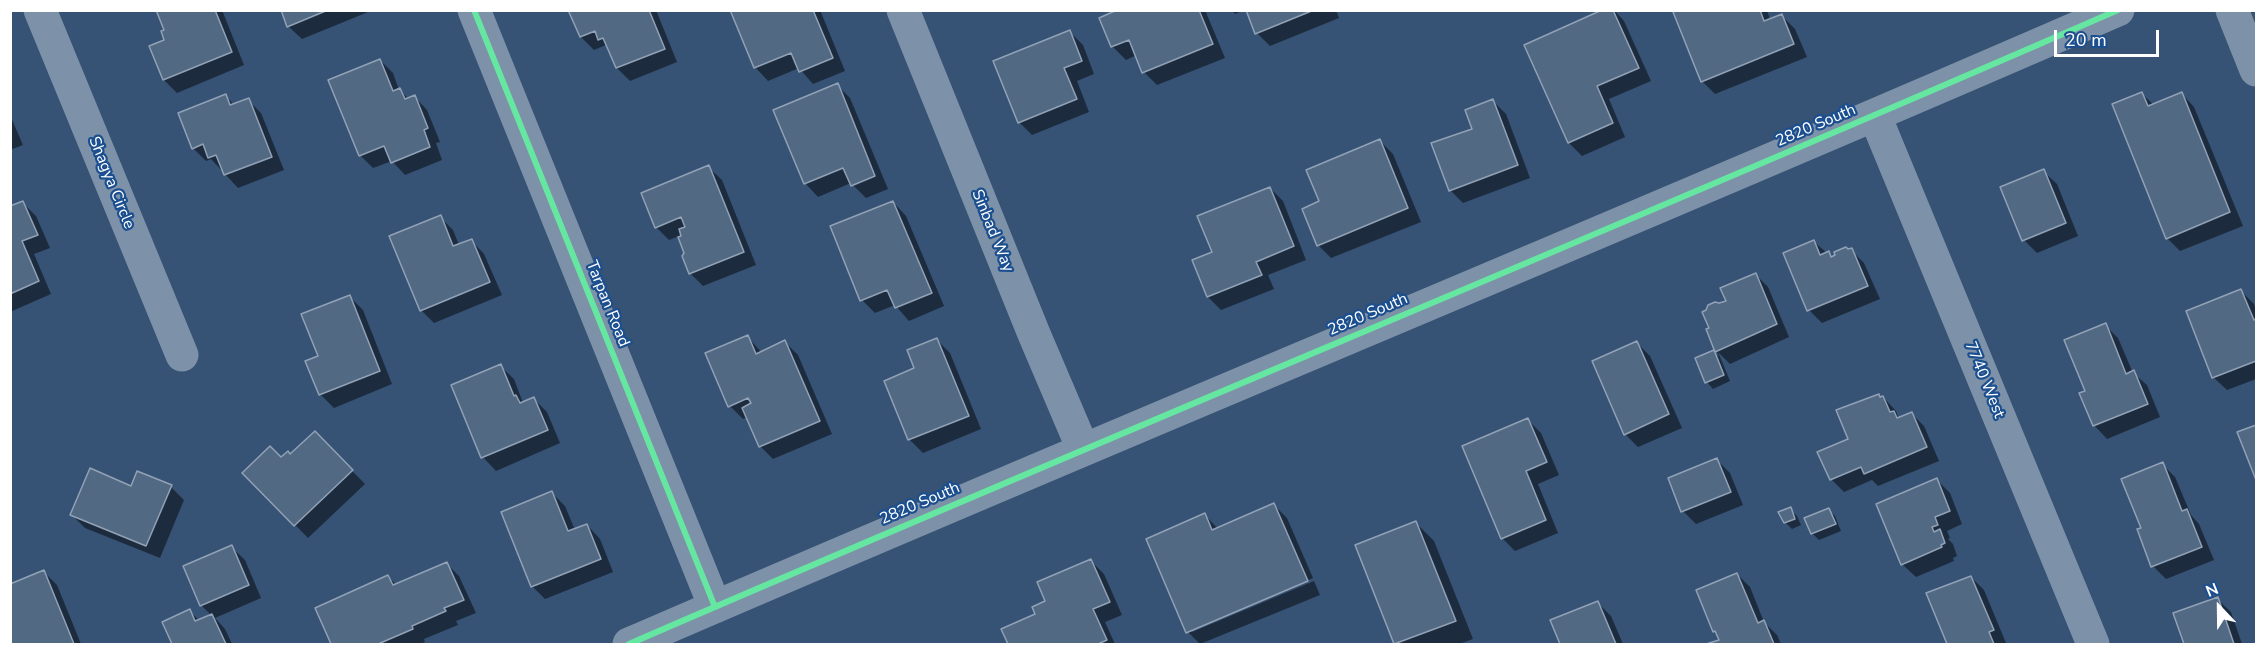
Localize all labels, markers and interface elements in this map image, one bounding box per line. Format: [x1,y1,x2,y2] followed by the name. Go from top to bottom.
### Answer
[2057,18,2162,56] scale bar
[2065,28,2107,52] text: 20 m
[1773,101,1859,151] street label: 2820 South
[84,134,138,232] street label: Shagya Circle
[967,187,1017,275] street label: Sinbad Way
[581,258,633,350] street label: Tarpan Road
[1325,290,1411,340] street label: 2820 South
[1960,339,2008,421] street label: 7740 West
[877,479,963,529] street label: 2820 South
[2189,577,2249,637] north arrow
[2203,578,2222,603] text: N

